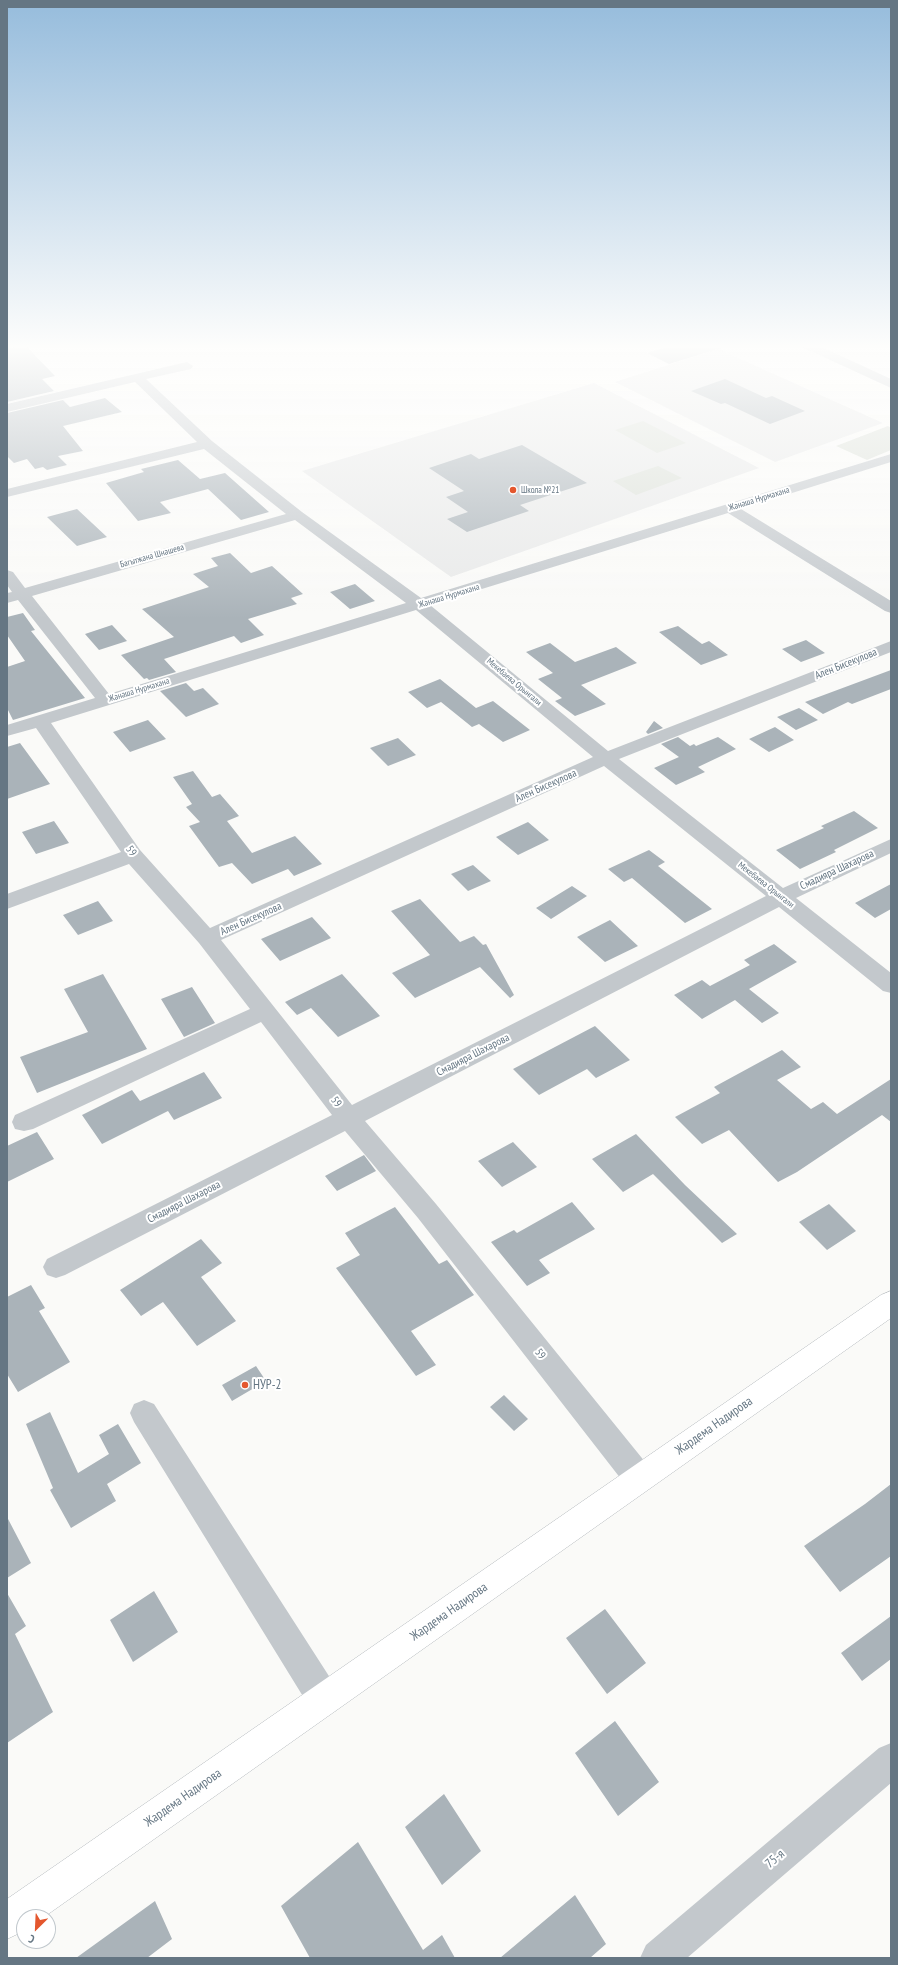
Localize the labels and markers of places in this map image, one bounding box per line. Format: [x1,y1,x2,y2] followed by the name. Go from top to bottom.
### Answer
[508,485,518,495] marker: Школа №21
[521,485,559,495] place label: Школа №21
[253,1377,281,1393] place label: НУР-2
[240,1380,250,1390] marker: НУР-2

